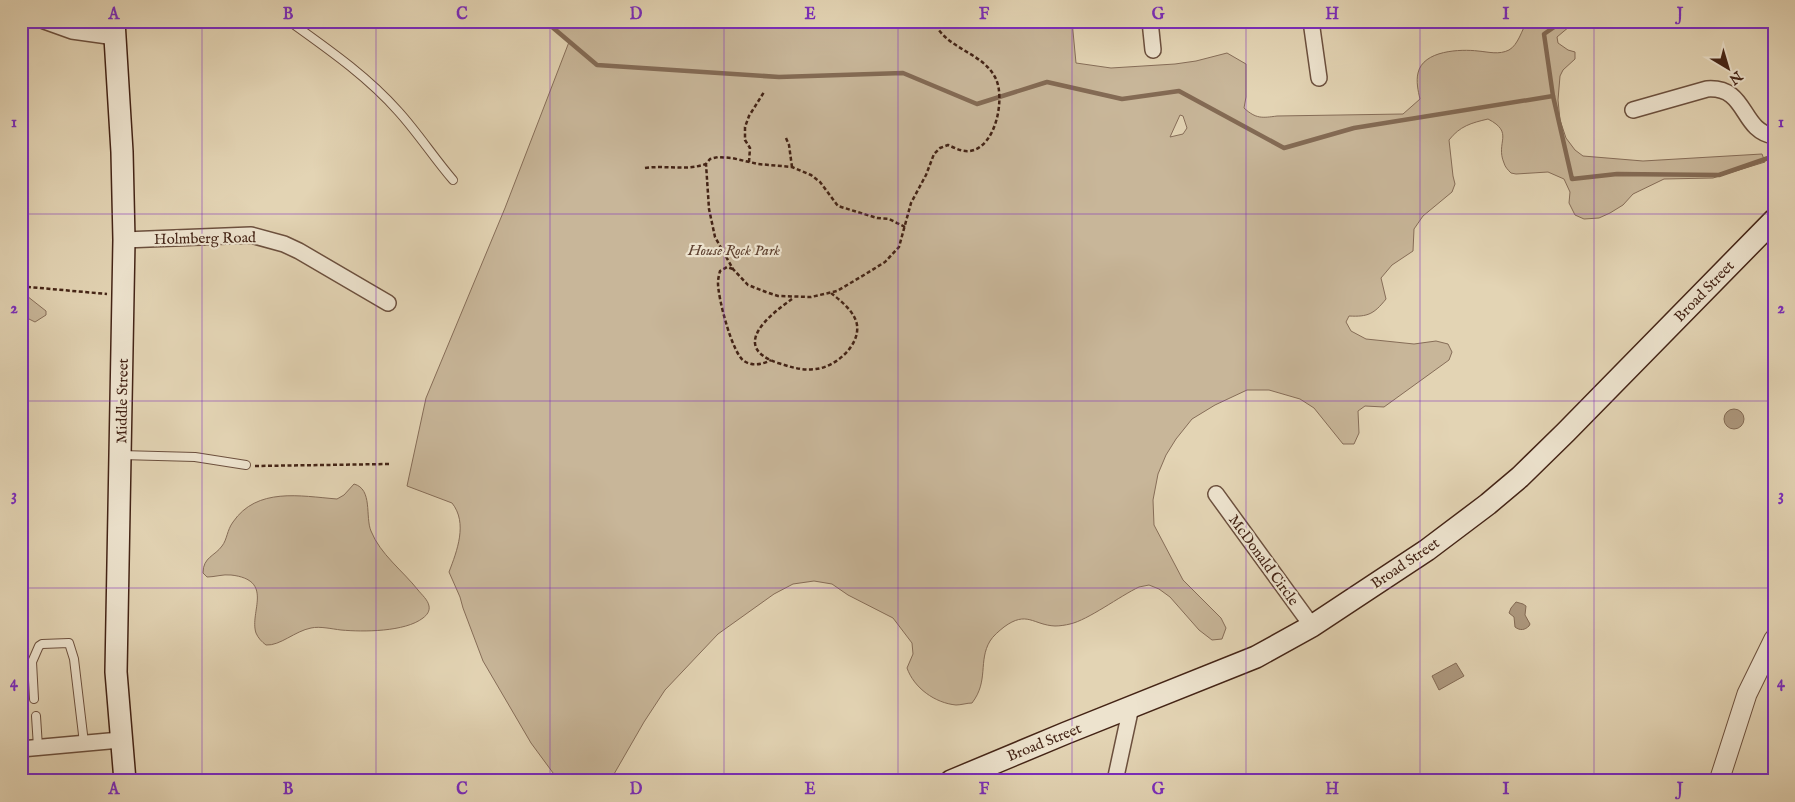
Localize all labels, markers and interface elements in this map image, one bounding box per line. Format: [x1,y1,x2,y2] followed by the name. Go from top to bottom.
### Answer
[108,5,121,25] text: A
[283,5,294,25] text: B
[456,5,468,25] text: C
[630,5,643,25] text: D
[804,5,816,25] text: E
[979,5,990,25] text: F
[1152,5,1165,25] text: G
[1325,5,1339,25] text: H
[1503,5,1510,25] text: I
[1675,5,1684,25] text: J
[1702,42,1752,92] north arrow
[1725,66,1746,88] text: N
[11,113,17,133] text: 1
[1778,113,1784,133] text: 1
[154,228,257,249] street label: Holmberg Road
[687,241,780,260] park label: House Rock Park
[1670,256,1738,326] street label: Broad Street
[10,299,18,319] text: 2
[1777,299,1785,319] text: 2
[112,358,133,444] street label: Middle Street
[11,486,17,506] text: 3
[1778,486,1784,506] text: 3
[1224,511,1303,610] street label: McDonald Circle
[1367,534,1443,593] street label: Broad Street
[10,673,19,693] text: 4
[1777,673,1786,693] text: 4
[1004,719,1084,766] street label: Broad Street
[108,780,121,800] text: A
[283,780,294,800] text: B
[456,780,468,800] text: C
[630,780,643,800] text: D
[804,780,816,800] text: E
[979,780,990,800] text: F
[1152,780,1165,800] text: G
[1325,780,1339,800] text: H
[1503,780,1510,800] text: I
[1675,780,1684,800] text: J

